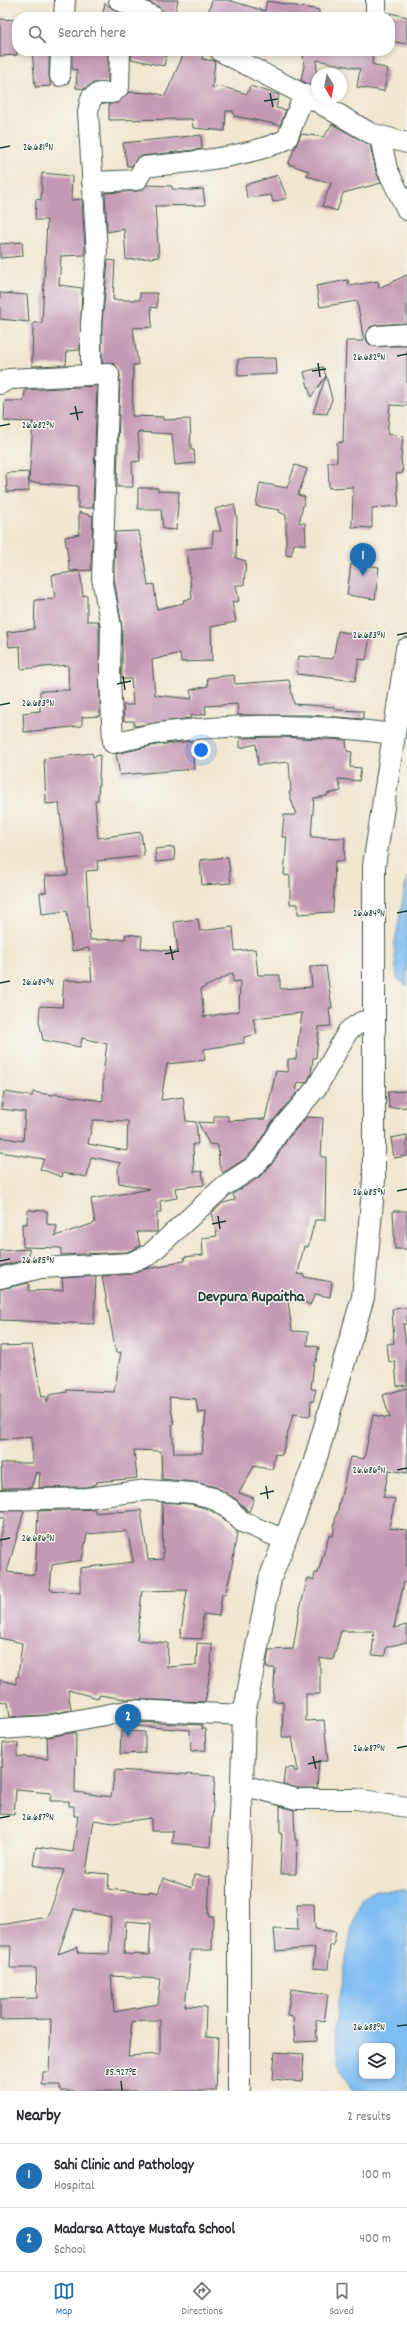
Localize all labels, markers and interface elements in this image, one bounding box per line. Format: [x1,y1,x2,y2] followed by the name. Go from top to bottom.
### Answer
[12,12,395,56] search box
[26,23,48,45] icon: search
[58,23,126,45] text: Search here
[311,68,347,104] north arrow
[23,141,53,155] text: 26.681°N
[353,351,385,365] text: 26.682°N
[22,419,54,433] text: 26.682°N
[350,543,376,576] pin: 1
[353,629,385,643] text: 26.683°N
[22,697,54,711] text: 26.683°N
[191,740,211,760] your location
[353,907,385,921] text: 26.684°N
[22,976,54,990] text: 26.684°N
[353,1186,385,1200] text: 26.685°N
[22,1254,54,1268] text: 26.685°N
[198,1286,306,1309] district label: Devpura Rupaitha
[353,1464,386,1478] text: 26.686°N
[22,1532,55,1546] text: 26.686°N
[115,1704,141,1737] pin: 2
[353,1742,385,1756] text: 26.687°N
[22,1811,54,1825] text: 26.687°N
[353,2021,385,2035] text: 26.688°N
[359,2043,395,2079] map controls
[359,2043,395,2079] button: layers
[106,2066,137,2080] text: 85.927°E
[16,2105,60,2129] text: Nearby
[347,2108,391,2127] text: 2 results
[54,2155,194,2177] text: Sahi Clinic and Pathology
[28,2166,30,2185] text: 1
[362,2166,391,2185] text: 100 m
[54,2177,94,2196] text: Hospital
[54,2219,235,2241] text: Madarsa Attaye Mustafa School
[26,2230,32,2249] text: 2
[360,2230,391,2249] text: 400 m
[54,2241,86,2260] text: School
[53,2280,75,2320] tab: Map
[181,2280,223,2320] tab: Directions
[329,2280,354,2320] tab: Saved

